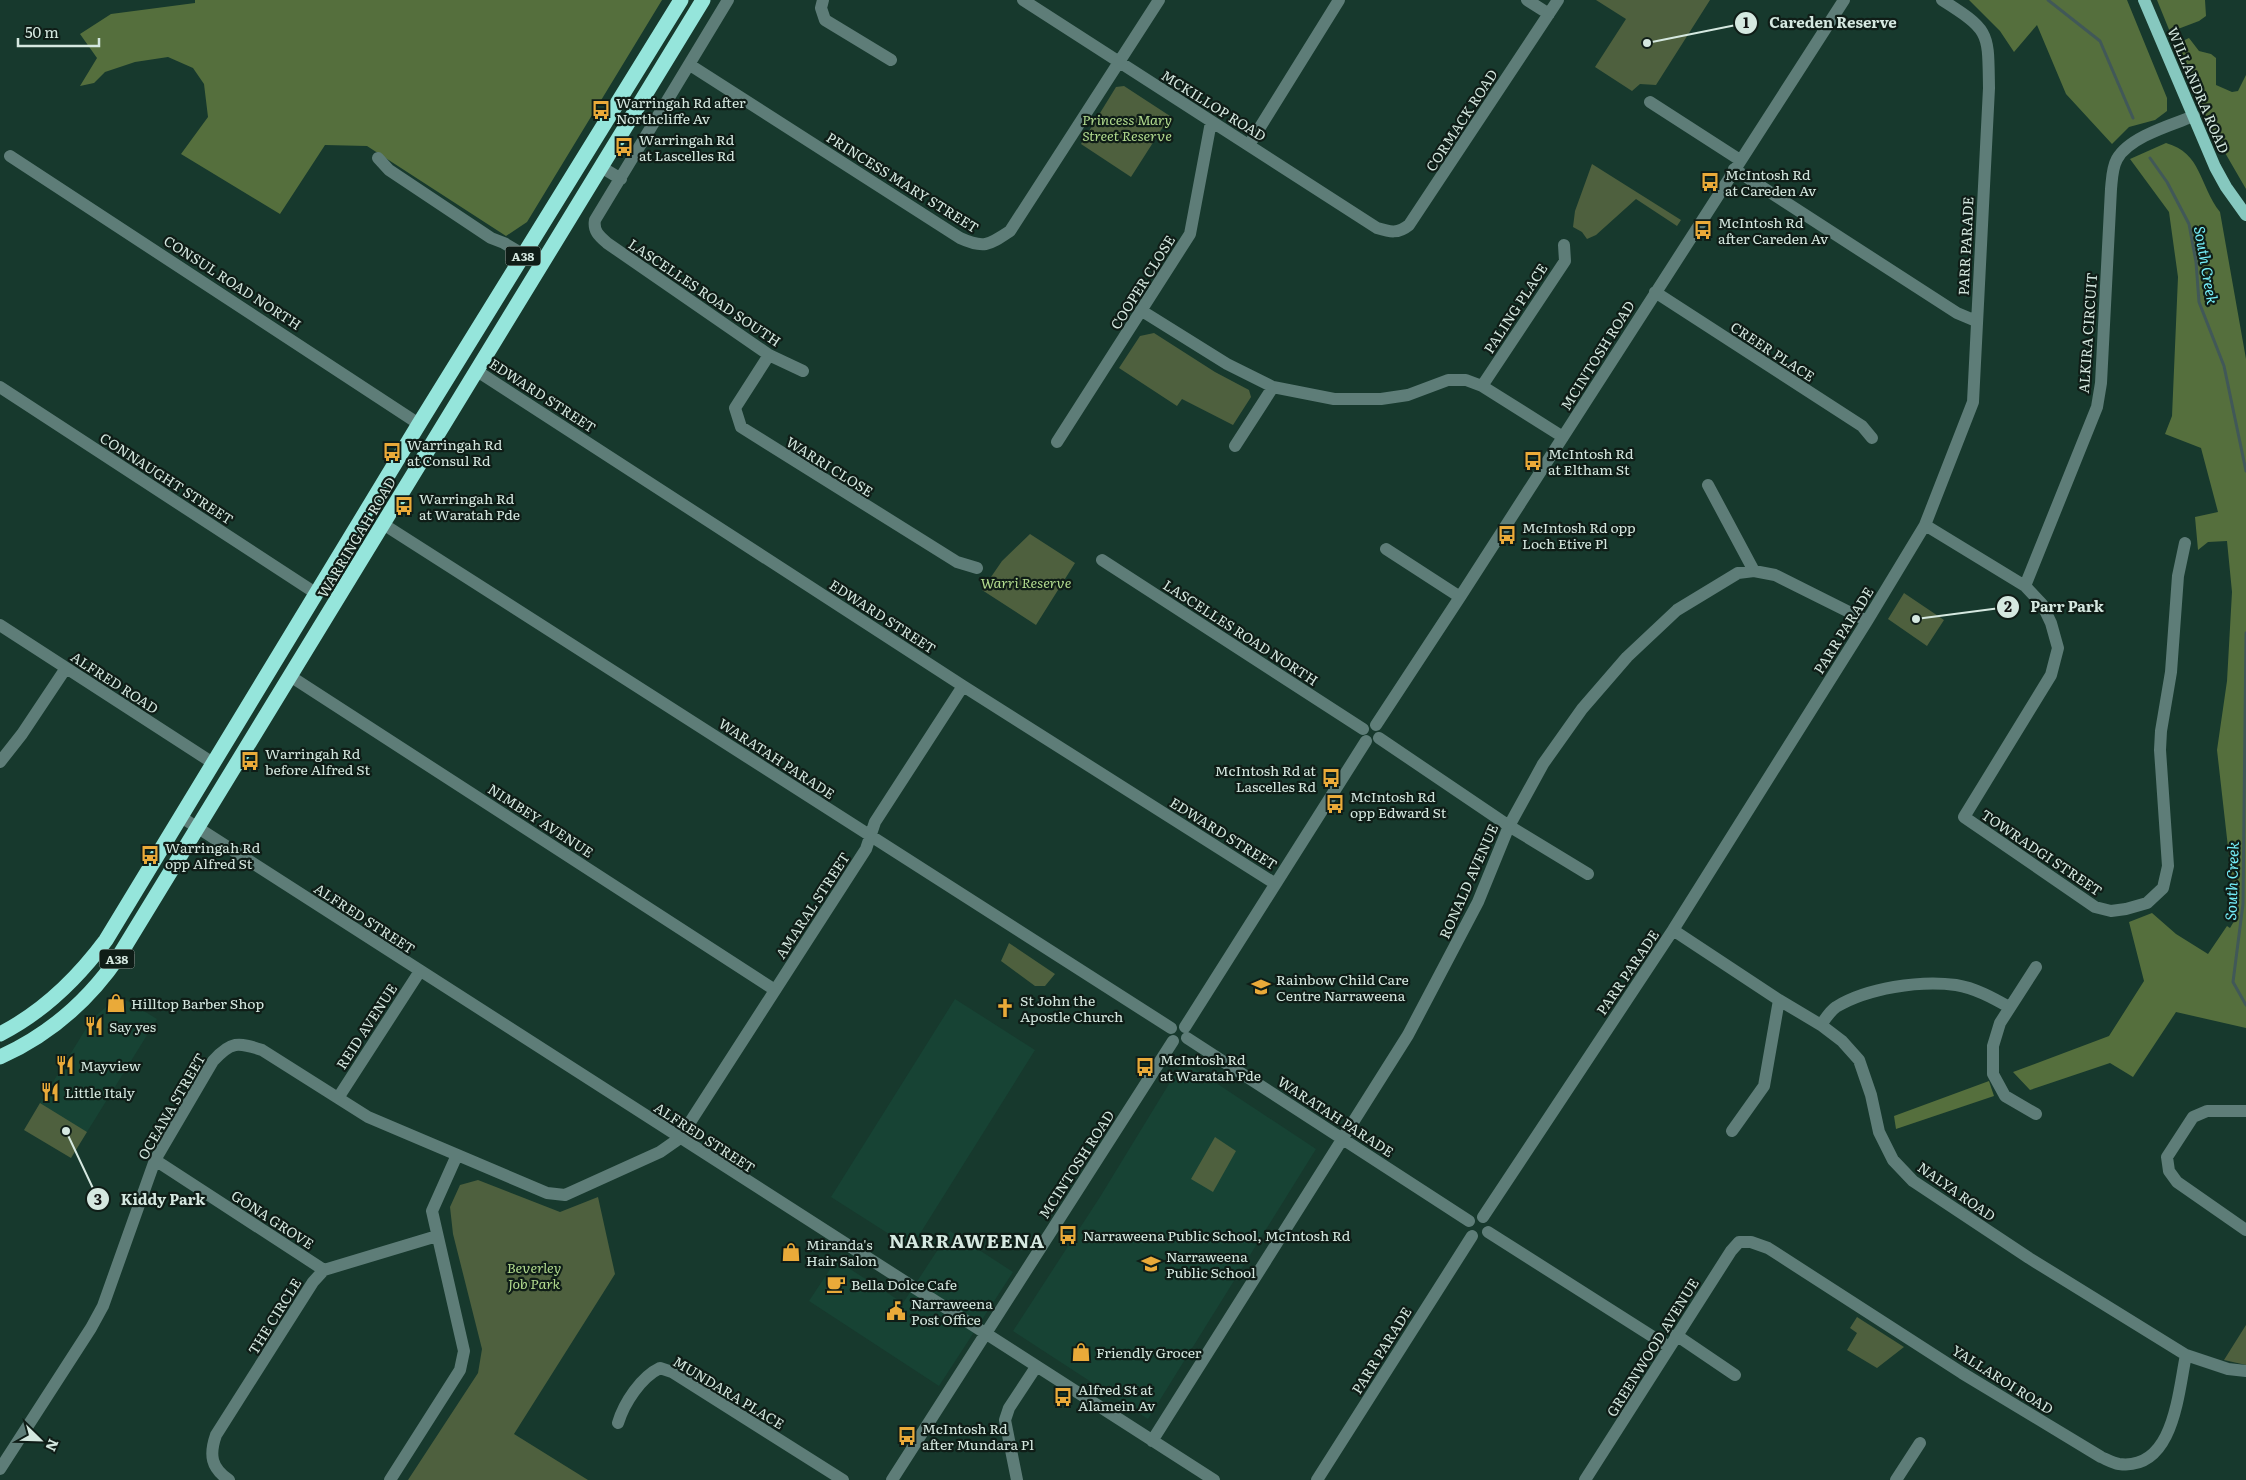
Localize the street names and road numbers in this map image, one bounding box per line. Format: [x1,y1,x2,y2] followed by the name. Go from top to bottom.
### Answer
[2163,24,2235,156] street label: WILLANDRA ROAD
[1158,65,1270,145] street label: MCKILLOP ROAD
[1420,65,1502,175] street label: CORMACK ROAD
[823,127,983,237] street label: PRINCESS MARY STREET
[1952,196,1978,296] street label: PARR PARADE
[160,230,306,334] street label: CONSUL ROAD NORTH
[1105,231,1179,333] street label: COOPER CLOSE
[625,233,785,351] street label: LASCELLES ROAD SOUTH
[506,247,540,266] road number: A38
[1478,259,1552,357] street label: PALING PLACE
[2073,272,2101,394] street label: ALKIRA CIRCUIT
[1555,296,1639,414] street label: MCINTOSH ROAD
[1727,316,1819,386] street label: CREER PLACE
[486,353,600,437] street label: EDWARD STREET
[96,427,238,529] street label: CONNAUGHT STREET
[783,431,877,501] street label: WARRI CLOSE
[312,473,400,601] street label: WARRINGAH ROAD
[826,574,940,658] street label: EDWARD STREET
[1160,574,1322,690] street label: LASCELLES ROAD NORTH
[1808,583,1878,677] street label: PARR PARADE
[67,646,163,718] street label: ALFRED ROAD
[715,713,839,803] street label: WARATAH PARADE
[484,778,598,862] street label: NIMBEY AVENUE
[1166,792,1282,874] street label: EDWARD STREET
[1977,804,2107,900] street label: TOWRADGI STREET
[1434,820,1502,942] street label: RONALD AVENUE
[770,848,854,962] street label: AMARAL STREET
[311,878,419,958] street label: ALFRED STREET
[1591,925,1663,1019] street label: PARR PARADE
[100,950,134,969] road number: A38
[331,979,401,1073] street label: REID AVENUE
[132,1049,210,1163] street label: OCEANA STREET
[1274,1071,1398,1161] street label: WARATAH PARADE
[651,1097,759,1177] street label: ALFRED STREET
[1033,1106,1119,1222] street label: MCINTOSH ROAD
[1914,1157,2000,1225] street label: NALYA ROAD
[228,1185,318,1253] street label: GONA GROVE
[243,1274,305,1358] street label: THE CIRCLE
[1601,1274,1703,1420] street label: GREENWOOD AVENUE
[1346,1303,1416,1397] street label: PARR PARADE
[1948,1340,2058,1418] street label: YALLAROI ROAD
[670,1351,788,1433] street label: MUNDARA PLACE

